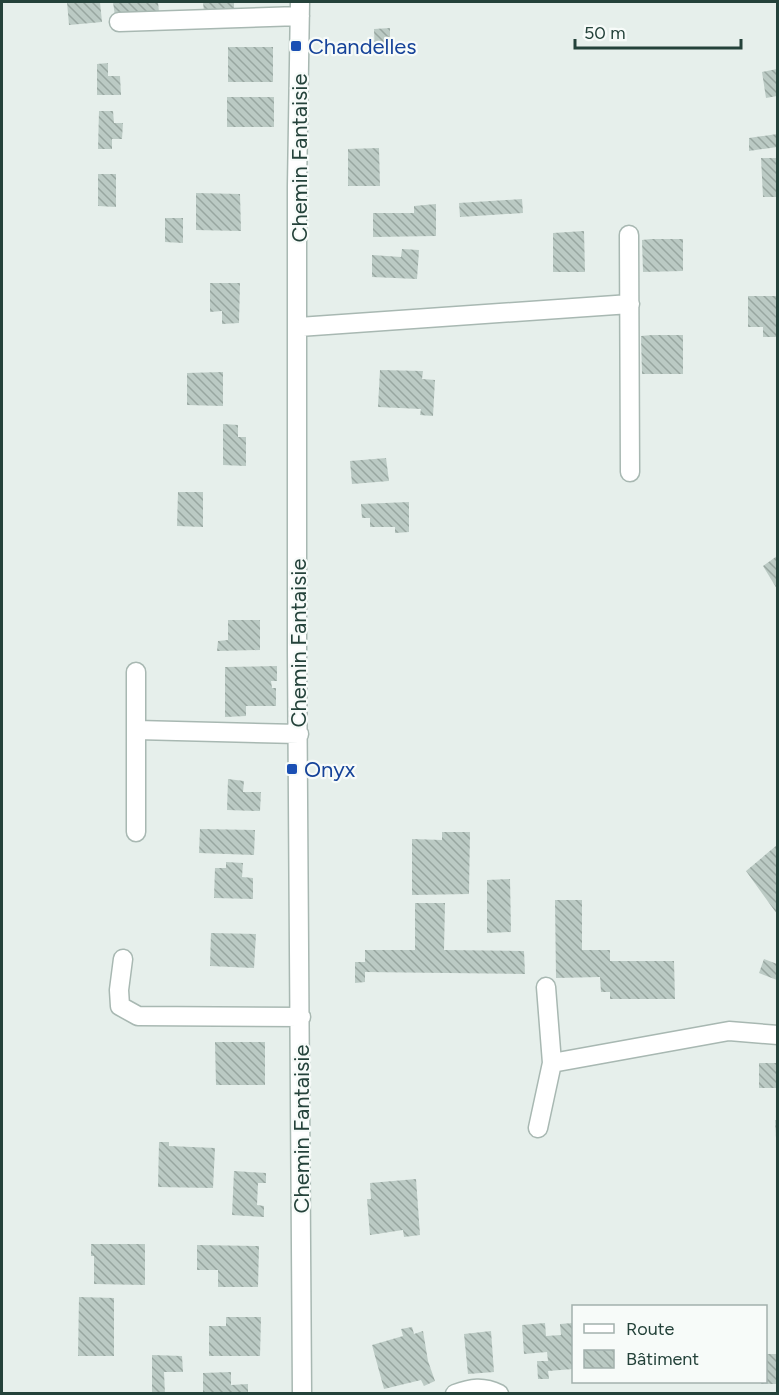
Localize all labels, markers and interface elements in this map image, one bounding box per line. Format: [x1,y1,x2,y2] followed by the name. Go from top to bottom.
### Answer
[575,12,742,50] scale bar
[584,22,626,44] text: 50 m
[308,33,416,60] place label: Chandelles
[289,39,303,53] marker: Chandelles
[286,74,313,242] street label: Chemin Fantaisie
[285,559,312,727] street label: Chemin Fantaisie
[304,756,356,783] place label: Onyx
[285,762,299,776] marker: Onyx
[288,1045,315,1213] street label: Chemin Fantaisie
[572,1305,767,1383] legend
[626,1318,675,1340] text: Route
[626,1348,699,1370] text: Bâtiment

